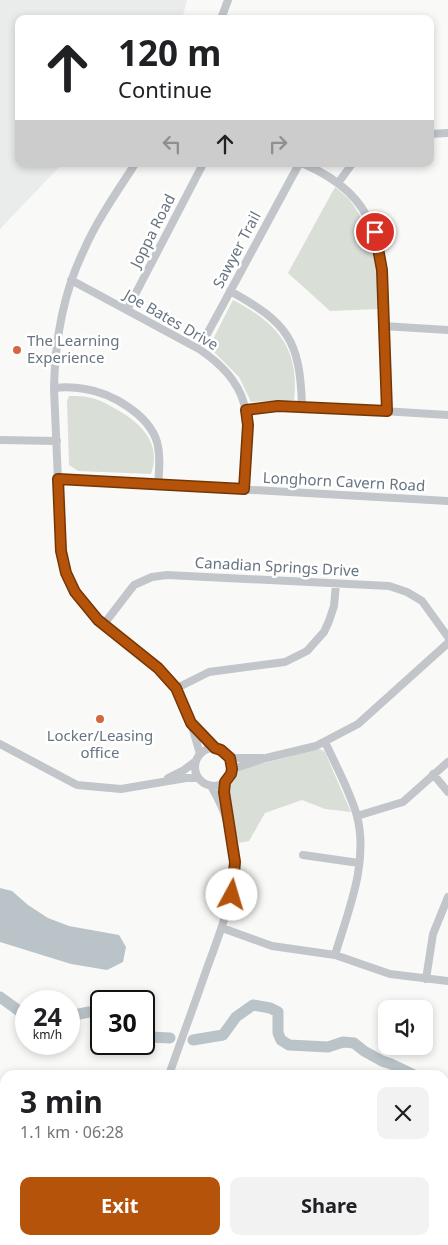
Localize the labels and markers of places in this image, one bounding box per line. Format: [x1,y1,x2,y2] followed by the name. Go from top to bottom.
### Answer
[354,211,396,253] pin
[27,330,120,367] place label: The Learning Experience
[11,344,23,356] marker: The Learning Experience
[94,713,106,725] marker: Locker/Leasing office
[47,725,153,762] place label: Locker/Leasing office

